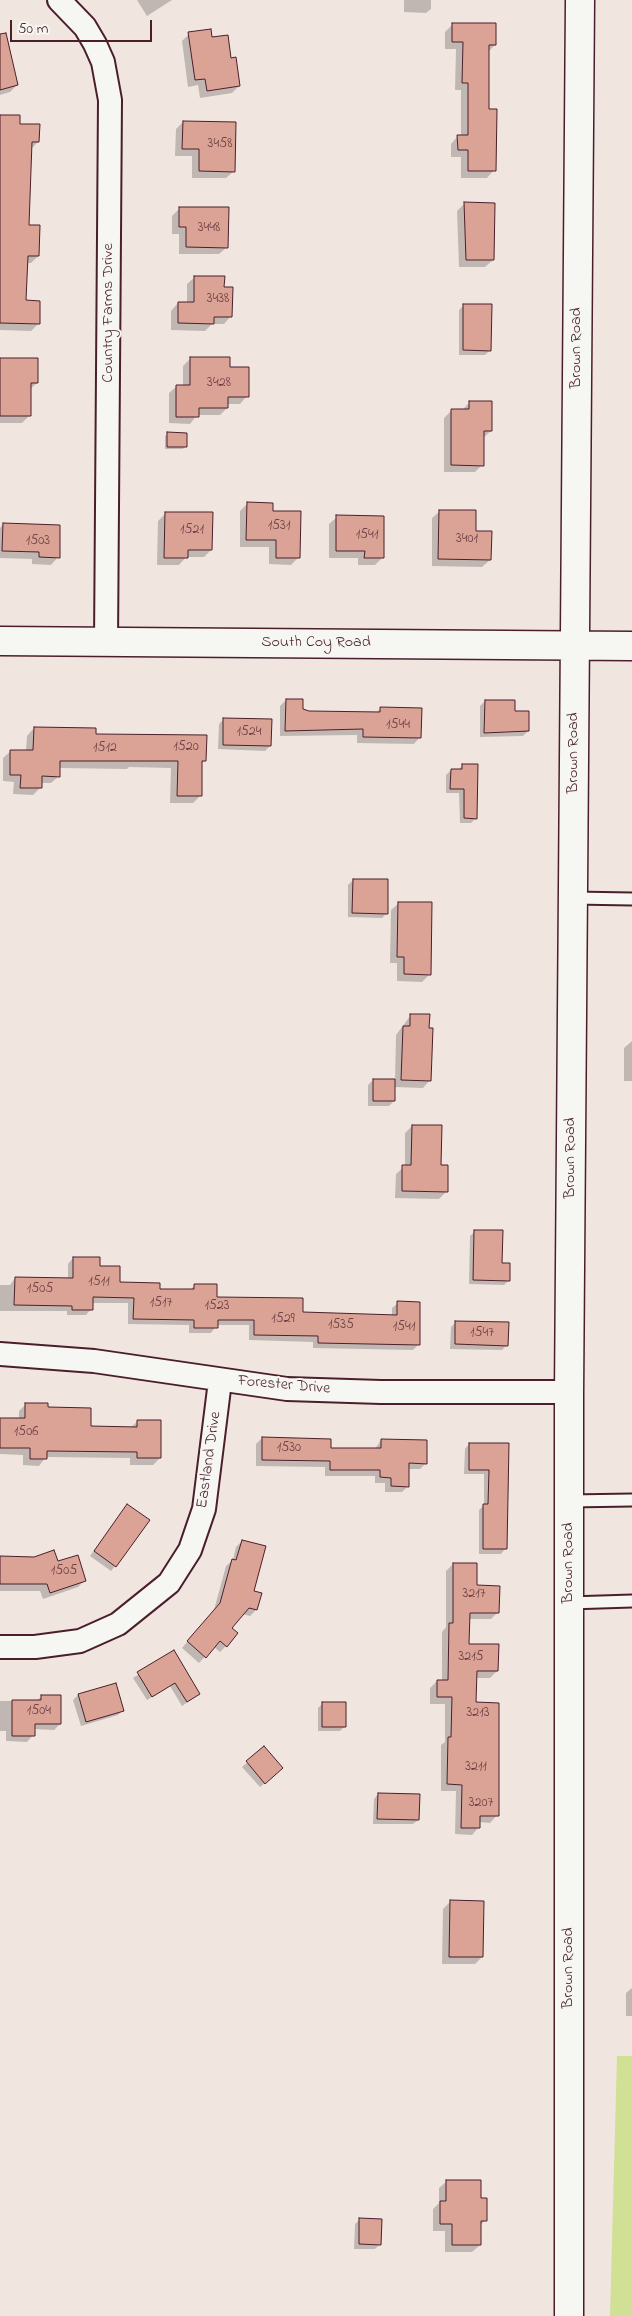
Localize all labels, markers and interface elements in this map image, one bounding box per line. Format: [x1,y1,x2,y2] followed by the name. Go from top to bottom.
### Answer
[12,10,155,42] scale bar
[18,18,48,40] text: 50 m
[208,137,232,153] house number: 3458
[198,221,220,237] house number: 3448
[99,243,119,383] street label: Country Farms Drive
[207,292,229,308] house number: 3438
[567,307,587,389] street label: Brown Road
[207,376,231,392] house number: 3428
[268,519,290,535] house number: 1531
[180,523,204,539] house number: 1521
[356,528,378,544] house number: 1541
[456,532,478,548] house number: 3401
[26,534,50,550] house number: 1503
[261,633,371,653] street label: South Coy Road
[564,712,584,794] street label: Brown Road
[386,718,410,734] house number: 1544
[236,725,262,741] house number: 1524
[173,740,199,756] house number: 1520
[93,741,117,757] house number: 1512
[561,1117,581,1199] street label: Brown Road
[88,1275,110,1291] house number: 1511
[27,1282,53,1298] house number: 1505
[150,1296,172,1312] house number: 1517
[204,1299,230,1315] house number: 1523
[271,1312,295,1328] house number: 1529
[328,1318,354,1334] house number: 1535
[393,1320,415,1336] house number: 1541
[470,1326,494,1342] house number: 1547
[237,1372,331,1400] street label: Forester Drive
[194,1410,226,1510] street label: Eastland Drive
[14,1425,38,1441] house number: 1506
[277,1441,301,1457] house number: 1530
[559,1522,579,1604] street label: Brown Road
[51,1564,77,1580] house number: 1505
[463,1587,485,1603] house number: 3217
[458,1650,484,1666] house number: 3215
[27,1704,51,1720] house number: 1504
[467,1706,489,1722] house number: 3213
[465,1760,487,1776] house number: 3211
[469,1796,493,1812] house number: 3207
[559,1927,579,2009] street label: Brown Road

